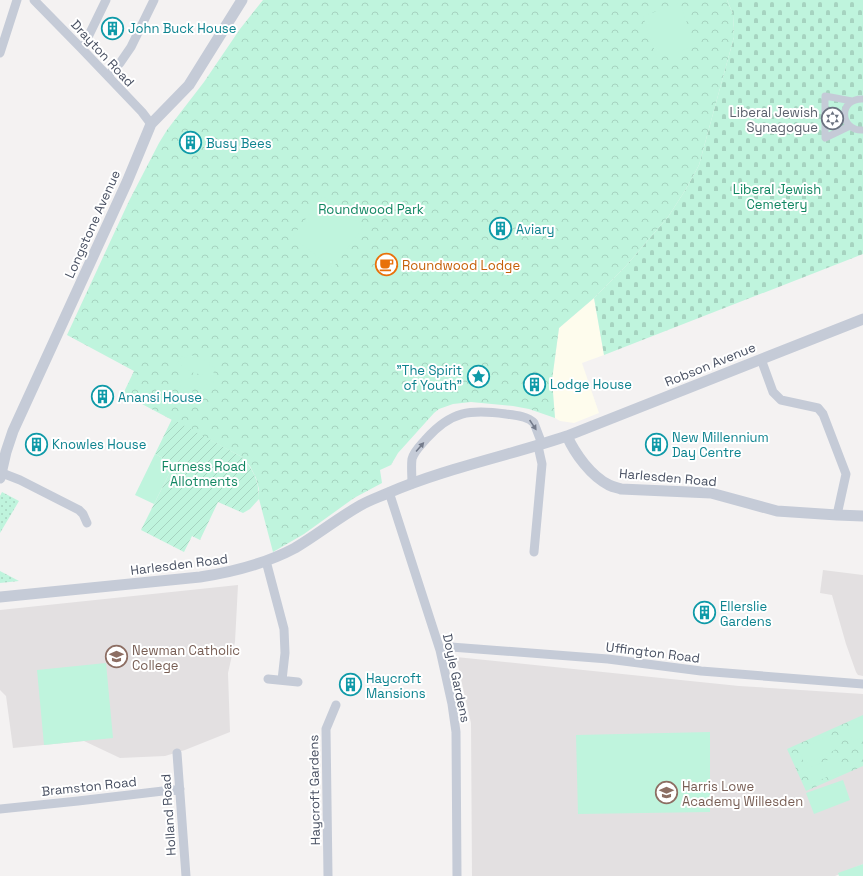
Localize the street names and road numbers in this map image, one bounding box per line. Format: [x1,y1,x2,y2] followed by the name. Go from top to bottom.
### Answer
[67,16,138,90] street label: Drayton Road
[61,167,124,281] street label: Longstone Avenue
[662,338,758,390] street label: Robson Avenue
[618,465,717,490] street label: Harlesden Road
[129,550,229,579] street label: Harlesden Road
[439,632,474,724] street label: Doyle Gardens
[605,638,701,667] street label: Uffington Road
[305,734,324,845] street label: Haycroft Gardens
[41,773,137,800] street label: Bramston Road
[157,773,180,856] street label: Holland Road

